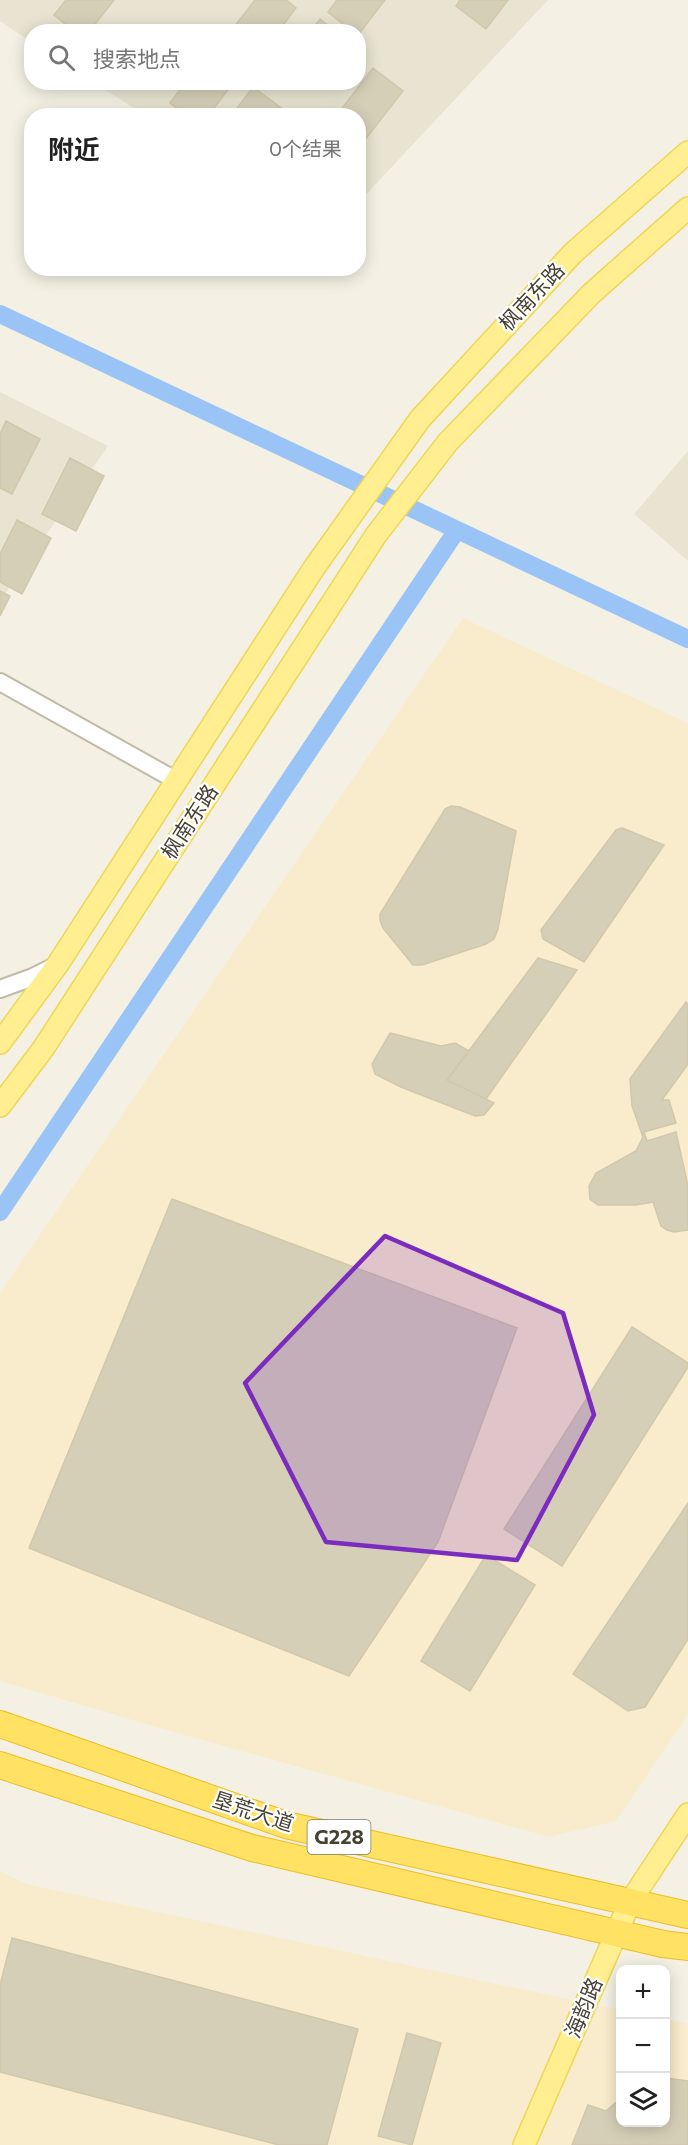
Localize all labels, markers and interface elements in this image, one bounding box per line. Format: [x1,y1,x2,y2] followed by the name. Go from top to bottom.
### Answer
[24,24,366,90] search box
[45,41,78,74] icon: search
[93,45,181,72] text: 搜索地点
[48,133,100,164] text: 附近
[269,136,342,160] text: 0个结果
[493,257,569,335] street label: 枫南东路
[155,779,222,863] street label: 枫南东路
[210,1786,297,1835] street label: 垦荒大道
[308,1820,370,1854] road number: G228
[616,1965,670,2127] map controls
[616,1965,670,2019] button: +
[559,1974,606,2041] street label: 海韵路
[616,2019,670,2073] button: −
[616,2073,670,2127] button: layers

